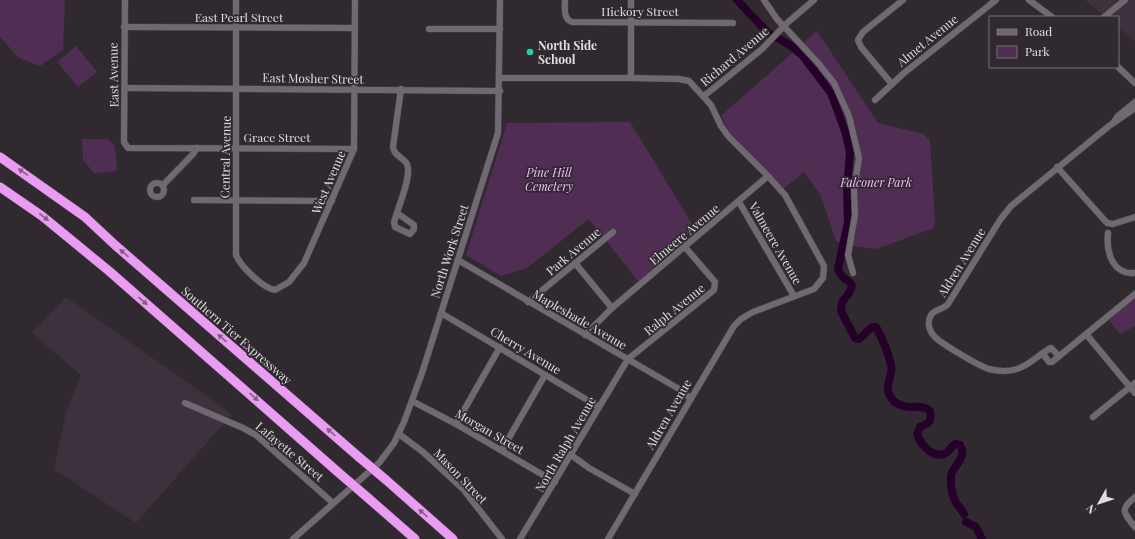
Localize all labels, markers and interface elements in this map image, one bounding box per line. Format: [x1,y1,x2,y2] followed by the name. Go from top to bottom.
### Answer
[601,3,680,19] street label: Hickory Street
[195,9,284,25] street label: East Pearl Street
[892,11,961,70] street label: Almet Avenue
[989,16,1119,68] legend
[697,23,771,89] street label: Richard Avenue
[1025,23,1052,39] text: Road
[538,37,597,67] place label: North Side School
[104,42,122,108] street label: East Avenue
[1025,43,1050,59] text: Park
[525,47,535,57] marker: North Side School
[262,69,365,87] street label: East Mosher Street
[216,116,234,198] street label: Central Avenue
[244,129,311,145] street label: Grace Street
[307,148,349,217] street label: West Avenue
[525,164,573,194] park label: Pine Hill Cemetery
[17,168,28,176] one-way arrow
[839,174,912,190] park label: Falconer Park
[745,198,806,287] street label: Valmeere Avenue
[646,200,722,268] street label: Elmeere Avenue
[426,201,472,300] street label: North Work Street
[38,213,49,222] one-way arrow
[542,223,604,279] street label: Park Avenue
[933,225,989,300] street label: Aldren Avenue
[119,248,129,258] one-way arrow
[640,280,708,338] street label: Ralph Avenue
[178,283,296,387] street label: Southern Tier Expressway
[530,285,630,353] street label: Mapleshade Avenue
[138,296,148,305] one-way arrow
[488,323,564,377] street label: Cherry Avenue
[217,334,227,343] one-way arrow
[641,376,695,453] street label: Aldren Avenue
[249,393,259,402] one-way arrow
[531,393,599,495] street label: North Ralph Avenue
[453,405,528,457] street label: Morgan Street
[253,418,328,485] street label: Lafayette Street
[326,427,336,436] one-way arrow
[431,445,492,508] street label: Mason Street
[1079,483,1119,523] north arrow
[1082,502,1099,517] text: N
[419,509,428,518] one-way arrow

